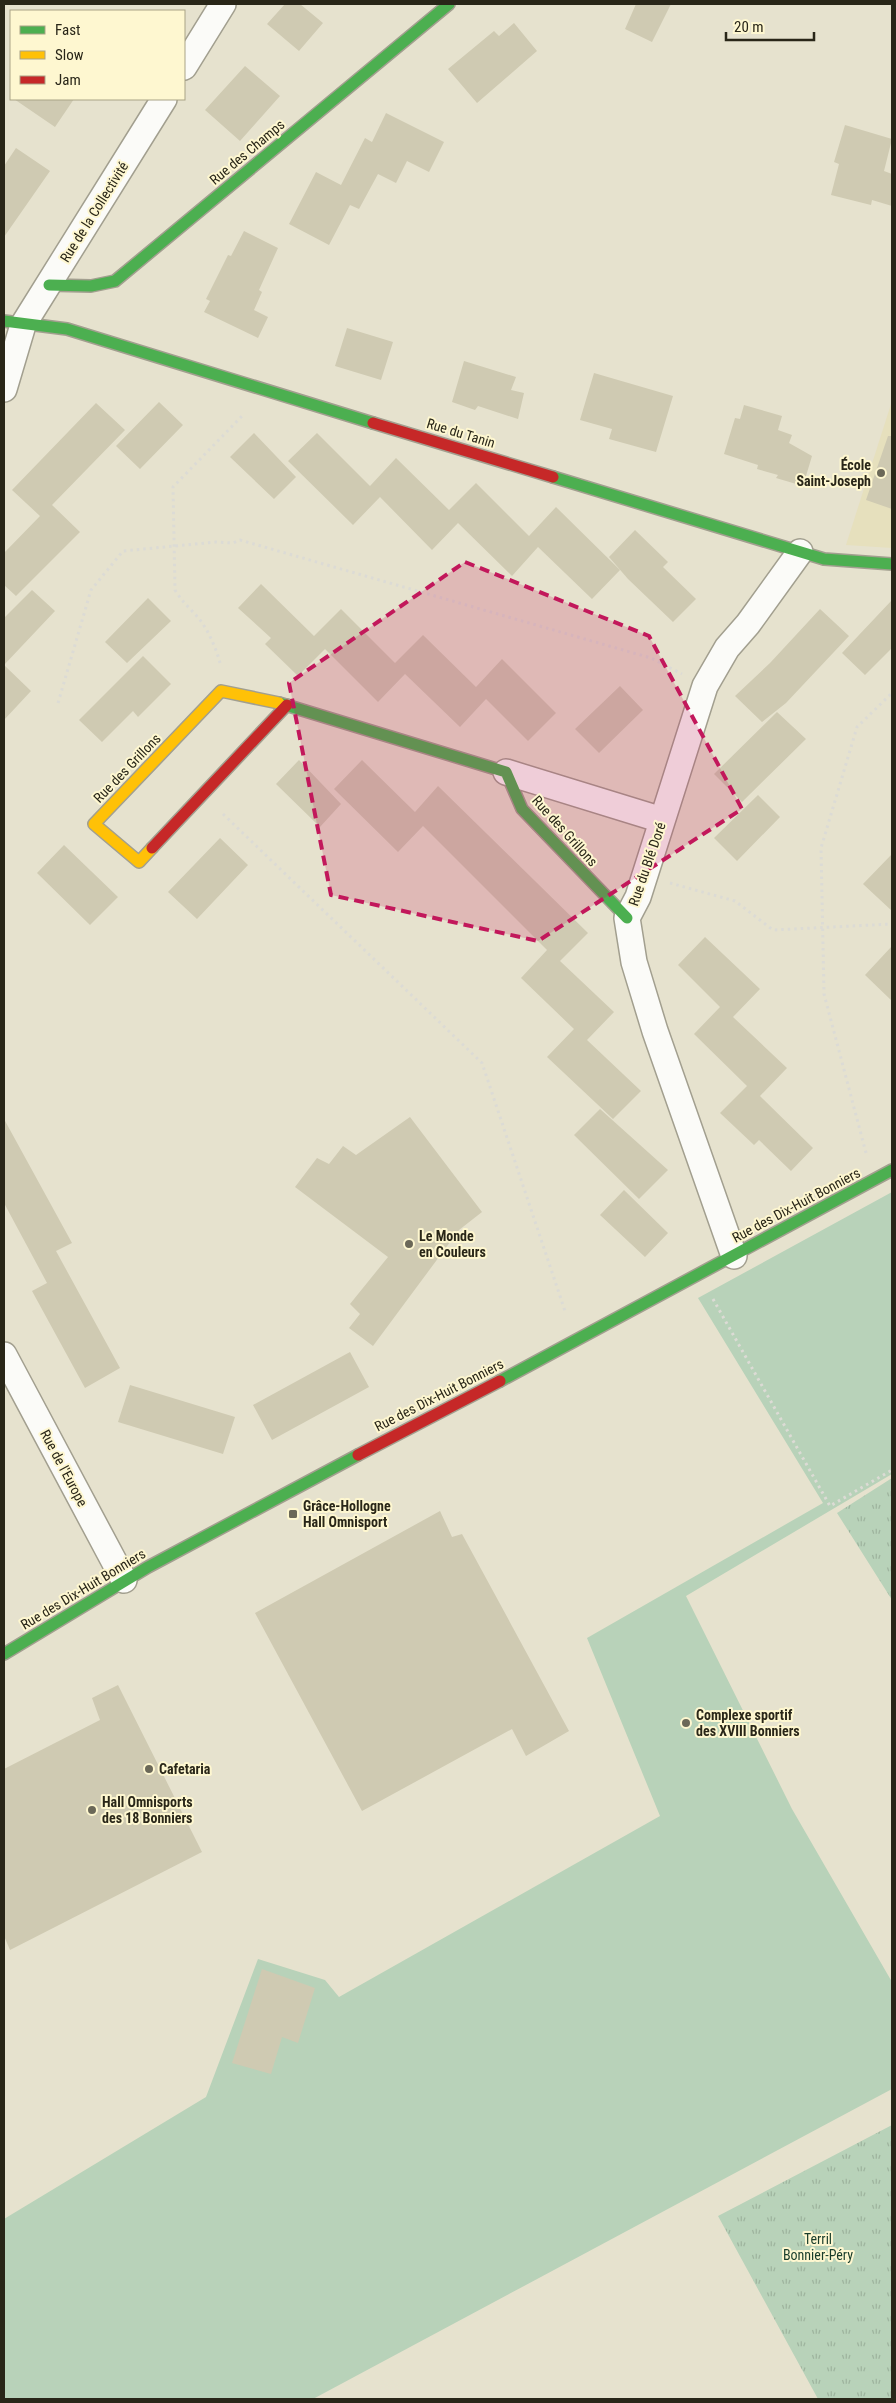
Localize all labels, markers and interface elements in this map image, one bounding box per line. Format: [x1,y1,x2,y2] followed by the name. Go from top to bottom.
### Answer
[10,10,185,100] legend
[726,10,814,42] scale bar
[734,18,764,36] text: 20 m
[55,21,80,39] text: Fast
[55,46,84,64] text: Slow
[55,71,81,89] text: Jam
[206,116,288,188] street label: Rue des Champs
[57,158,132,265] street label: Rue de la Collectivité
[425,415,497,451] street label: Rue du Tanin
[796,456,871,489] place label: École Saint-Joseph
[875,467,887,479] marker: École Saint-Joseph
[90,730,164,806] street label: Rue des Grillons
[529,792,601,870] street label: Rue des Grillons
[625,820,669,908] street label: Rue du Blé Doré
[729,1164,863,1246] street label: Rue des Dix-Huit Bonniers
[419,1228,486,1260] place label: Le Monde en Couleurs
[403,1238,415,1250] marker: Le Monde en Couleurs
[372,1356,506,1434] street label: Rue des Dix-Huit Bonniers
[37,1427,91,1509] street label: Rue de l'Europe
[303,1498,391,1530] place label: Grâce-Hollogne Hall Omnisport
[287,1508,299,1520] marker: Grâce-Hollogne Hall Omnisport
[18,1545,148,1633] street label: Rue des Dix-Huit Bonniers
[696,1707,800,1739] place label: Complexe sportif des XVIII Bonniers
[680,1717,692,1729] marker: Complexe sportif des XVIII Bonniers
[159,1761,211,1777] place label: Cafetaria
[143,1763,155,1775] marker: Cafetaria
[102,1794,193,1826] place label: Hall Omnisports des 18 Bonniers
[86,1804,98,1816] marker: Hall Omnisports des 18 Bonniers
[783,2231,853,2263] park label: Terril Bonnier-Péry

